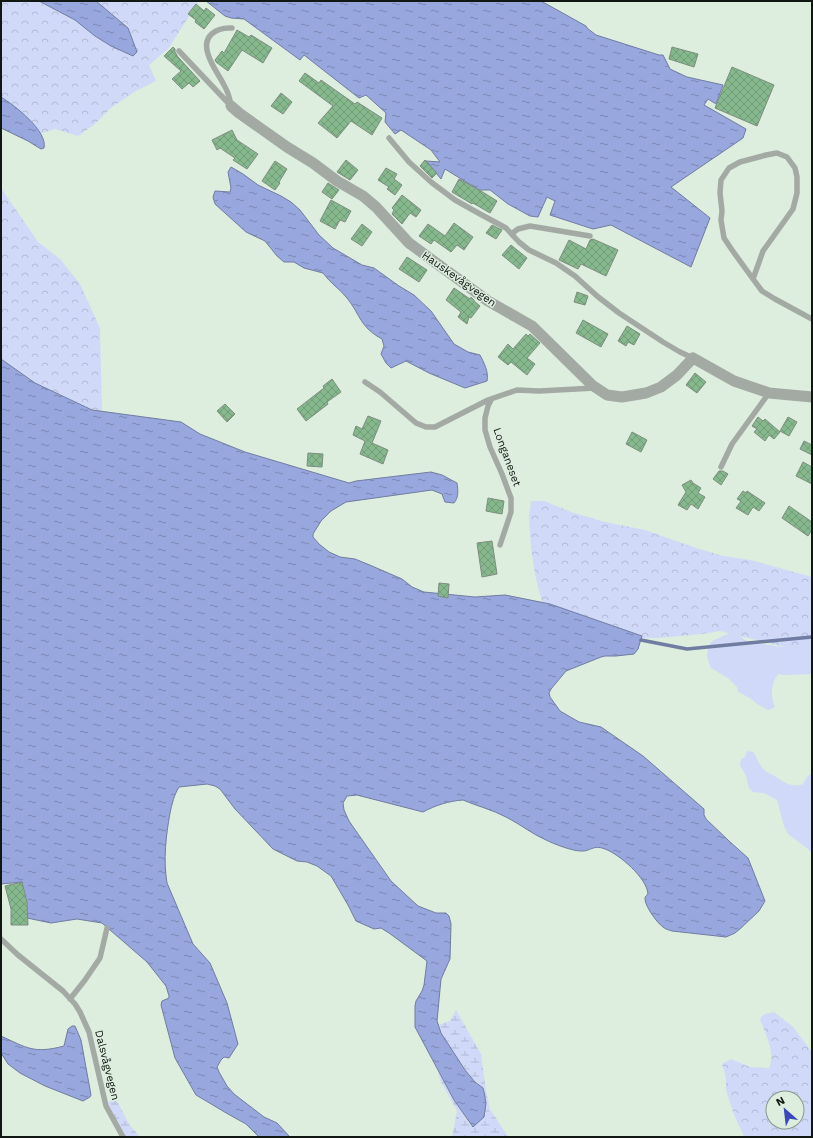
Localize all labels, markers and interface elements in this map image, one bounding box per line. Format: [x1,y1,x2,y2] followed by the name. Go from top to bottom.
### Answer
[419,249,499,309] street label: Hauskevågvegen
[490,426,524,489] street label: Longaneset
[92,1029,122,1101] street label: Dalsvågvegen
[765,1090,805,1130] north arrow
[774,1094,787,1109] text: N

